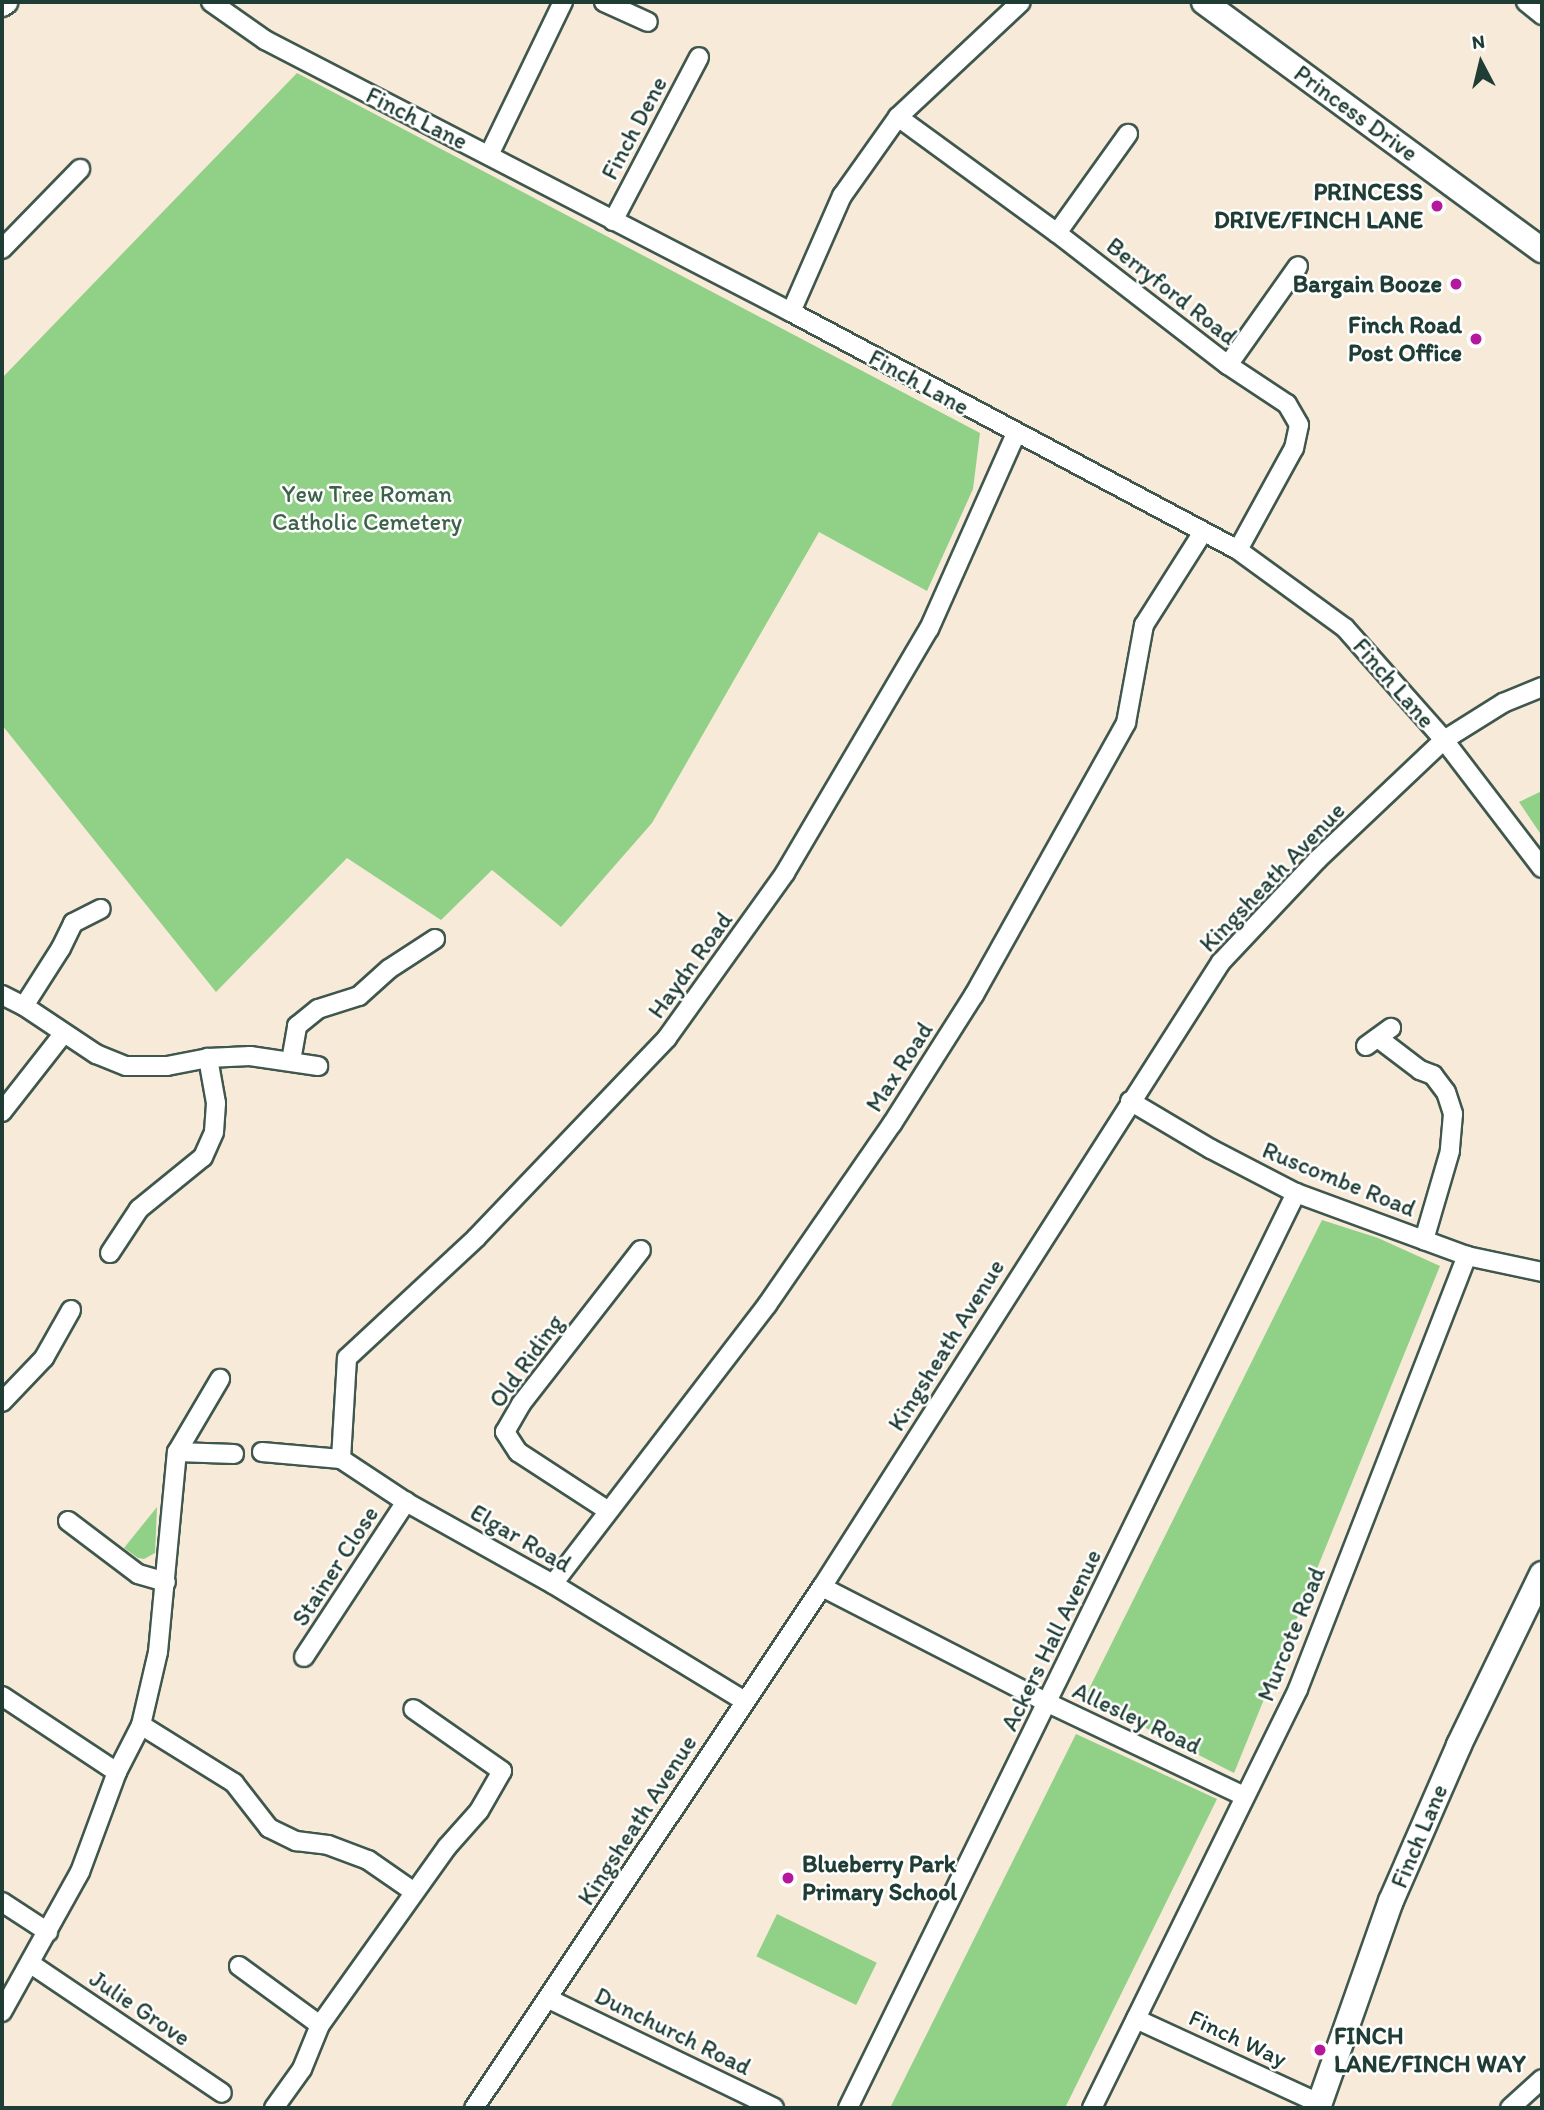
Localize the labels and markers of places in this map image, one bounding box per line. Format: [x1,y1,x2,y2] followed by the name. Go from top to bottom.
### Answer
[1214,178,1423,234] place label: PRINCESS DRIVE/FINCH LANE
[1429,198,1445,214] marker: PRINCESS DRIVE/FINCH LANE
[1293,270,1442,298] place label: Bargain Booze
[1448,276,1464,292] marker: Bargain Booze
[1348,311,1462,367] place label: Finch Road Post Office
[1468,331,1484,347] marker: Finch Road Post Office
[802,1850,957,1906] place label: Blueberry Park Primary School
[780,1870,796,1886] marker: Blueberry Park Primary School
[1334,2022,1525,2078] place label: FINCH LANE/FINCH WAY
[1312,2042,1328,2058] marker: FINCH LANE/FINCH WAY

